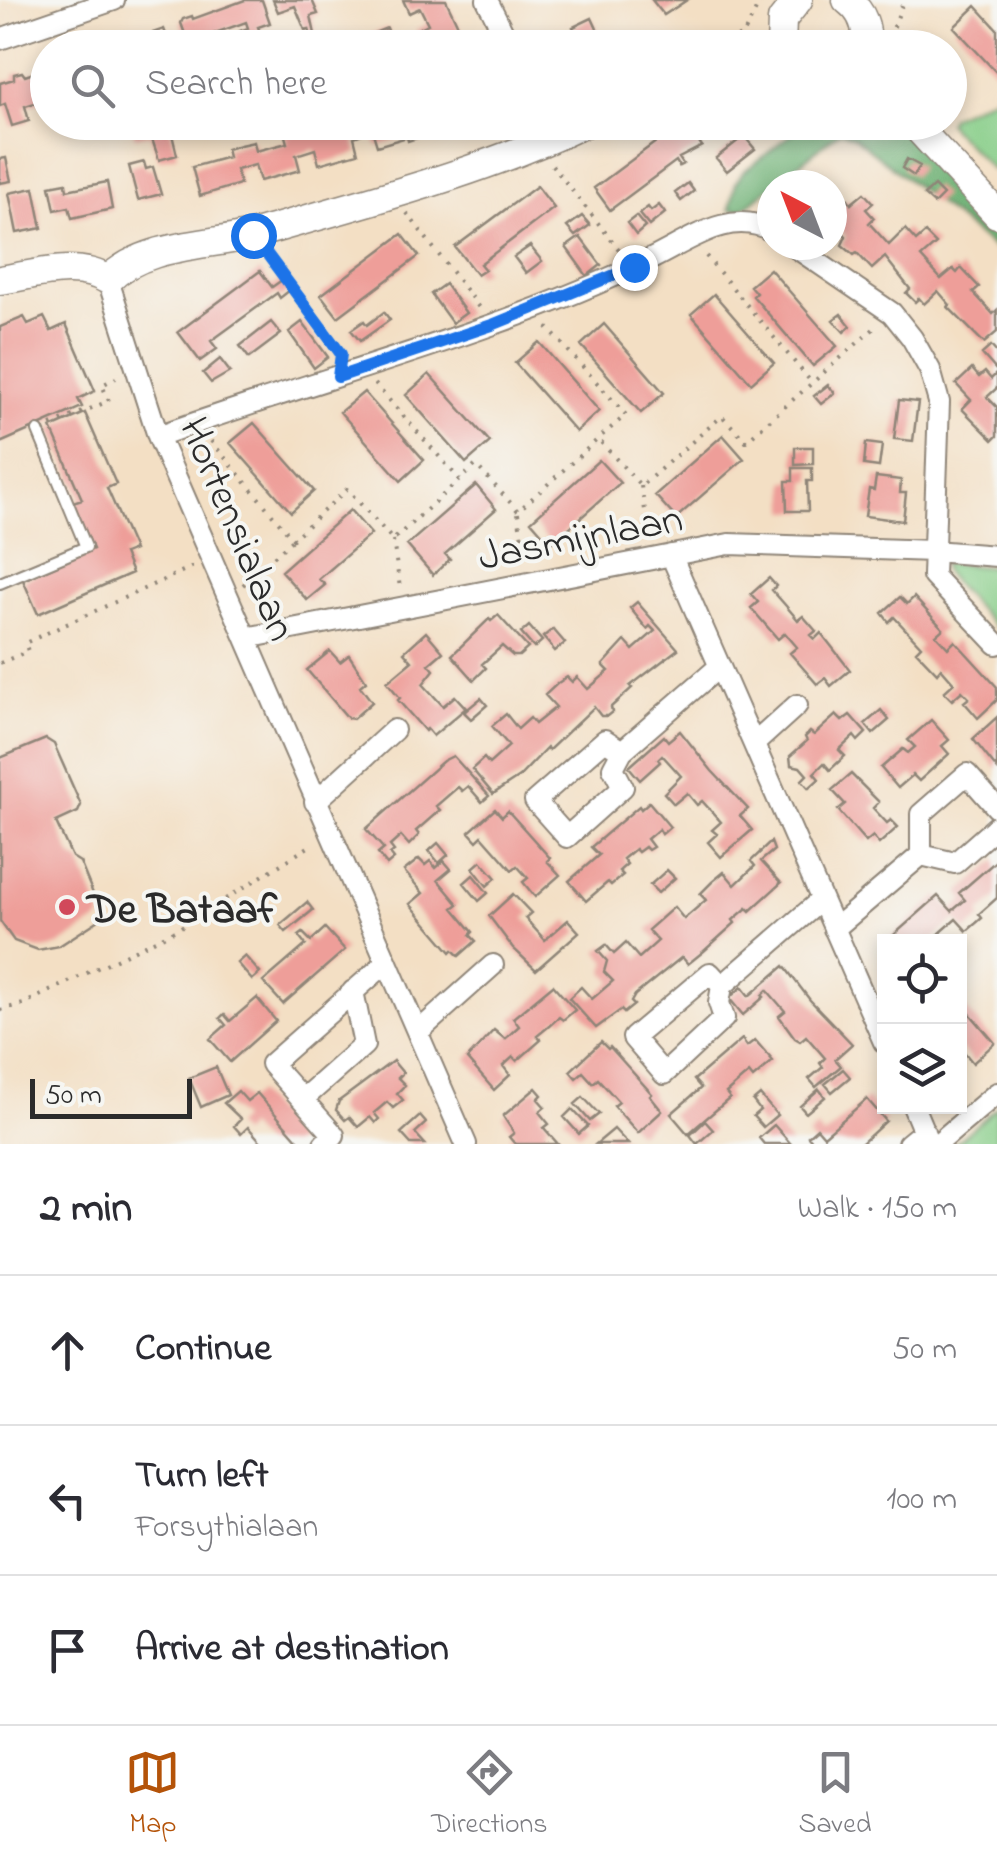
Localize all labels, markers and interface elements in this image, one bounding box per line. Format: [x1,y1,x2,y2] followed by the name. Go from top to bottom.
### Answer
[30,30,967,140] search box
[145,57,327,113] text: Search here
[65,58,120,113] icon: search
[757,170,847,260] north arrow
[231,213,277,259] route start
[612,245,658,291] route end
[161,408,310,651] street label: Hortensialaan
[473,490,688,589] street label: Jasmijnlaan
[85,881,279,942] place label: De Bataaf
[56,896,78,918] marker: De Bataaf
[877,934,967,1114] map controls
[877,934,967,1024] button: locate
[877,1024,967,1114] button: layers
[30,1074,192,1118] scale bar
[45,1076,102,1117] text: 50 m
[40,1179,132,1240] text: 2 min
[798,1186,957,1233] text: Walk · 150 m
[135,1322,271,1378] text: Continue
[40,1323,95,1378] icon: ahead
[892,1327,957,1374] text: 50 m
[135,1449,268,1505] text: Turn left
[40,1473,95,1528] icon: left
[886,1477,957,1524] text: 100 m
[135,1505,318,1552] text: Forsythialaan
[135,1622,449,1678] text: Arrive at destination
[40,1623,95,1678] icon: arrive
[125,1745,180,1846] tab: Map
[431,1745,548,1846] tab: Directions
[799,1745,872,1846] tab: Saved

